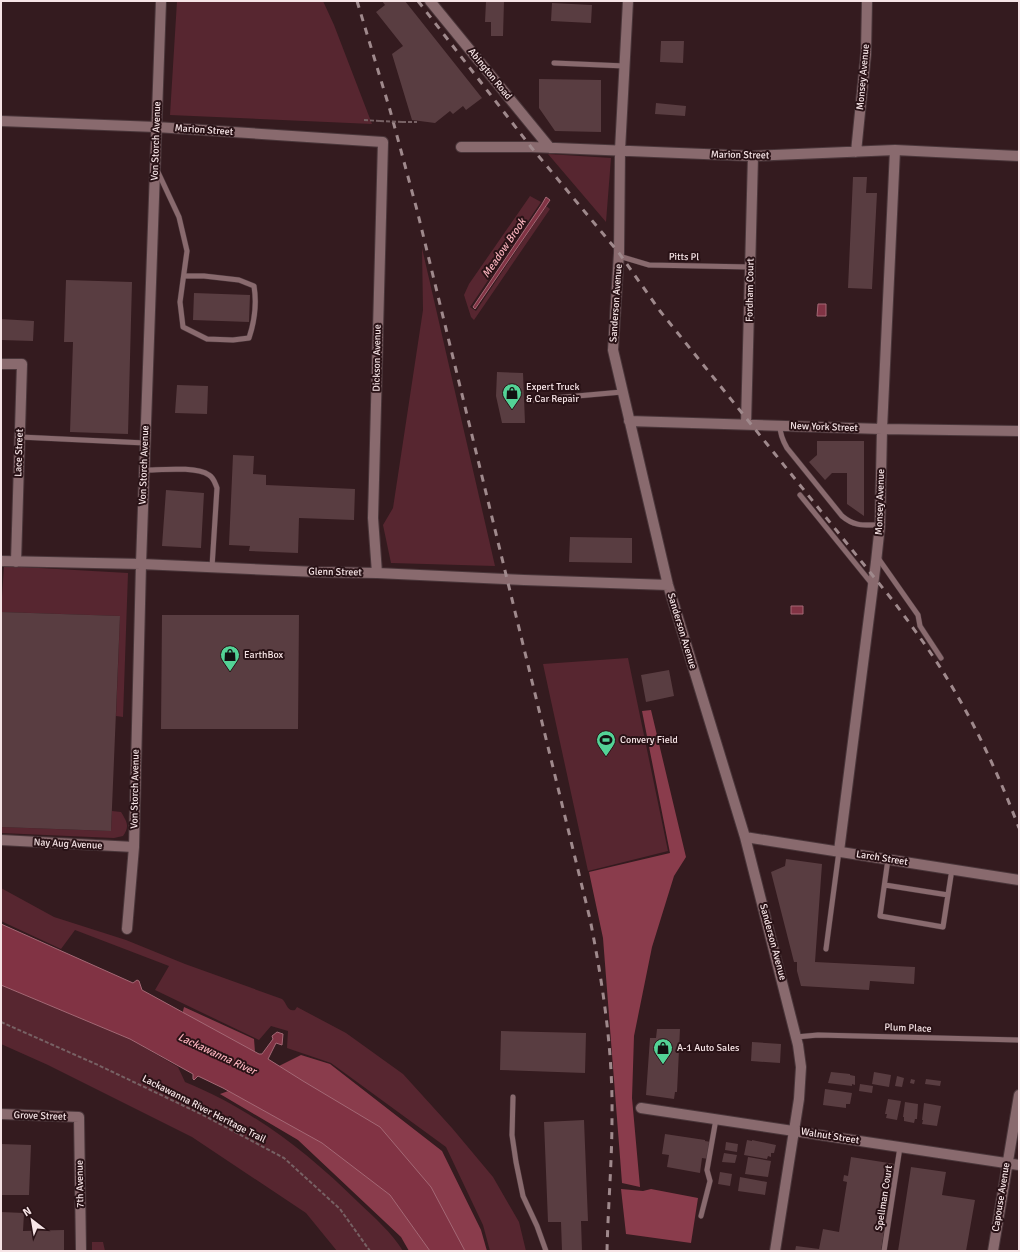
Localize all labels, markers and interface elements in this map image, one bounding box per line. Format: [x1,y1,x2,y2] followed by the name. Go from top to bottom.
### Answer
[854,44,872,110] street label: Monsey Avenue
[466,46,514,102] street label: Abington Road
[149,101,163,181] street label: Von Storch Avenue
[174,122,234,138] street label: Marion Street
[711,148,770,162] street label: Marion Street
[479,215,530,280] water label: Meadow Brook
[669,251,699,263] street label: Pitts Pl
[743,258,757,322] street label: Fordham Court
[607,263,625,343] street label: Sanderson Avenue
[370,324,384,392] street label: Dickson Avenue
[526,381,579,405] place label: Expert Truck & Car Repair
[501,382,523,410] shop icon: Expert Truck & Car Repair
[790,420,859,434] street label: New York Street
[137,425,151,505] street label: Von Storch Avenue
[12,428,26,477] street label: Lace Street
[873,469,887,535] street label: Monsey Avenue
[308,566,362,578] street label: Glenn Street
[665,592,699,670] street label: Sanderson Avenue
[219,644,241,672] shop icon: EarthBox
[244,649,284,661] place label: EarthBox
[595,729,617,757] sports icon: Convery Field
[620,734,678,746] place label: Convery Field
[128,749,142,829] street label: Von Storch Avenue
[33,836,103,852] street label: Nay Aug Avenue
[855,848,909,868] street label: Larch Street
[757,902,789,982] street label: Sanderson Avenue
[884,1021,932,1035] street label: Plum Place
[176,1030,260,1079] water label: Lackawanna River
[652,1037,674,1065] shop icon: A-1 Auto Sales
[677,1042,740,1054] place label: A-1 Auto Sales
[140,1073,268,1146] street label: Lackawanna River Heritage Trail
[13,1109,67,1123] street label: Grove Street
[800,1125,860,1147] street label: Walnut Street
[74,1160,86,1208] street label: 7th Avenue
[990,1162,1012,1232] street label: Capouse Avenue
[873,1164,895,1232] street label: Spellman Court
[12,1200,52,1240] north arrow
[20,1204,34,1219] text: N

